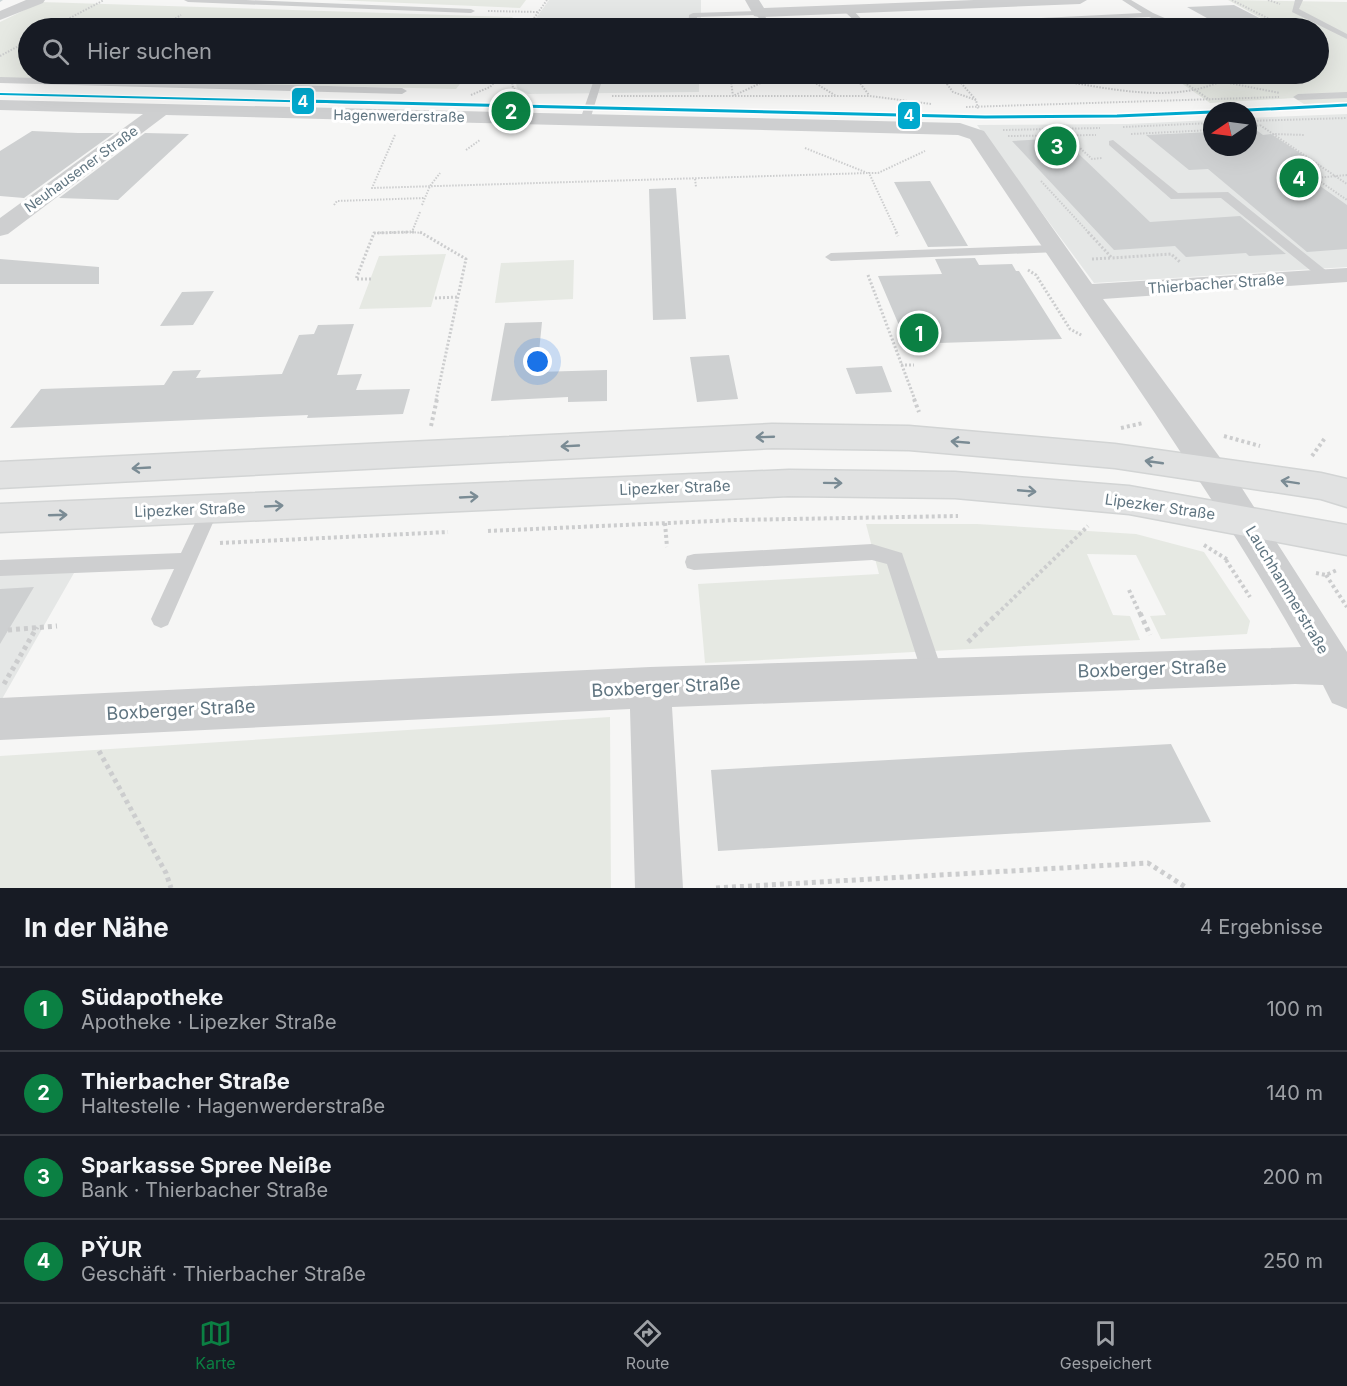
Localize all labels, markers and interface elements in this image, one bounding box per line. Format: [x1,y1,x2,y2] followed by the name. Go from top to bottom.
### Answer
[18,18,1329,84] search box
[39,35,72,68] icon: search
[87,38,212,64] text: Hier suchen
[291,87,315,115] line badge: 4
[492,88,530,134] pin: 2
[298,91,309,111] text: 4
[897,101,921,130] line badge: 4
[1203,102,1257,156] north arrow
[904,105,915,125] text: 4
[333,106,465,125] street label: Hagenwerderstraße
[21,122,141,215] street label: Neuhausener Straße
[1038,124,1076,168] pin: 3
[1280,156,1318,201] pin: 4
[1147,269,1285,298] street label: Thierbacher Straße
[900,310,938,356] pin: 1
[523,347,552,376] your location
[755,431,775,442] one-way arrow
[950,436,970,447] one-way arrow
[561,441,581,452] one-way arrow
[1144,456,1164,467] one-way arrow
[131,462,151,473] one-way arrow
[619,476,731,499] street label: Lipezker Straße
[1280,476,1300,487] one-way arrow
[822,478,842,489] one-way arrow
[1017,486,1037,497] one-way arrow
[1104,489,1216,524] street label: Lipezker Straße
[459,492,479,503] one-way arrow
[134,498,246,521] street label: Lipezker Straße
[264,500,284,511] one-way arrow
[48,510,68,521] one-way arrow
[1242,522,1333,657] street label: Lauchhammerstraße
[1077,655,1227,682] street label: Boxberger Straße
[591,672,741,701] street label: Boxberger Straße
[106,695,256,724] street label: Boxberger Straße
[24,912,169,943] text: In der Nähe
[1200,915,1323,939] text: 4 Ergebnisse
[81,984,223,1010] text: Südapotheke
[39,997,48,1021] text: 1
[1266,997,1323,1021] text: 100 m
[81,1010,337,1034] text: Apotheke · Lipezker Straße
[81,1068,290,1094] text: Thierbacher Straße
[37,1081,50,1105] text: 2
[1266,1081,1323,1105] text: 140 m
[81,1094,385,1118] text: Haltestelle · Hagenwerderstraße
[81,1152,332,1178] text: Sparkasse Spree Neiße
[37,1165,50,1189] text: 3
[1262,1165,1323,1189] text: 200 m
[81,1178,328,1202] text: Bank · Thierbacher Straße
[81,1236,142,1262] text: PŸUR
[37,1249,50,1273] text: 4
[1263,1249,1323,1273] text: 250 m
[81,1262,366,1286] text: Geschäft · Thierbacher Straße
[195,1317,236,1373] tab: Karte
[626,1317,669,1373] tab: Route
[1060,1317,1152,1373] tab: Gespeichert

